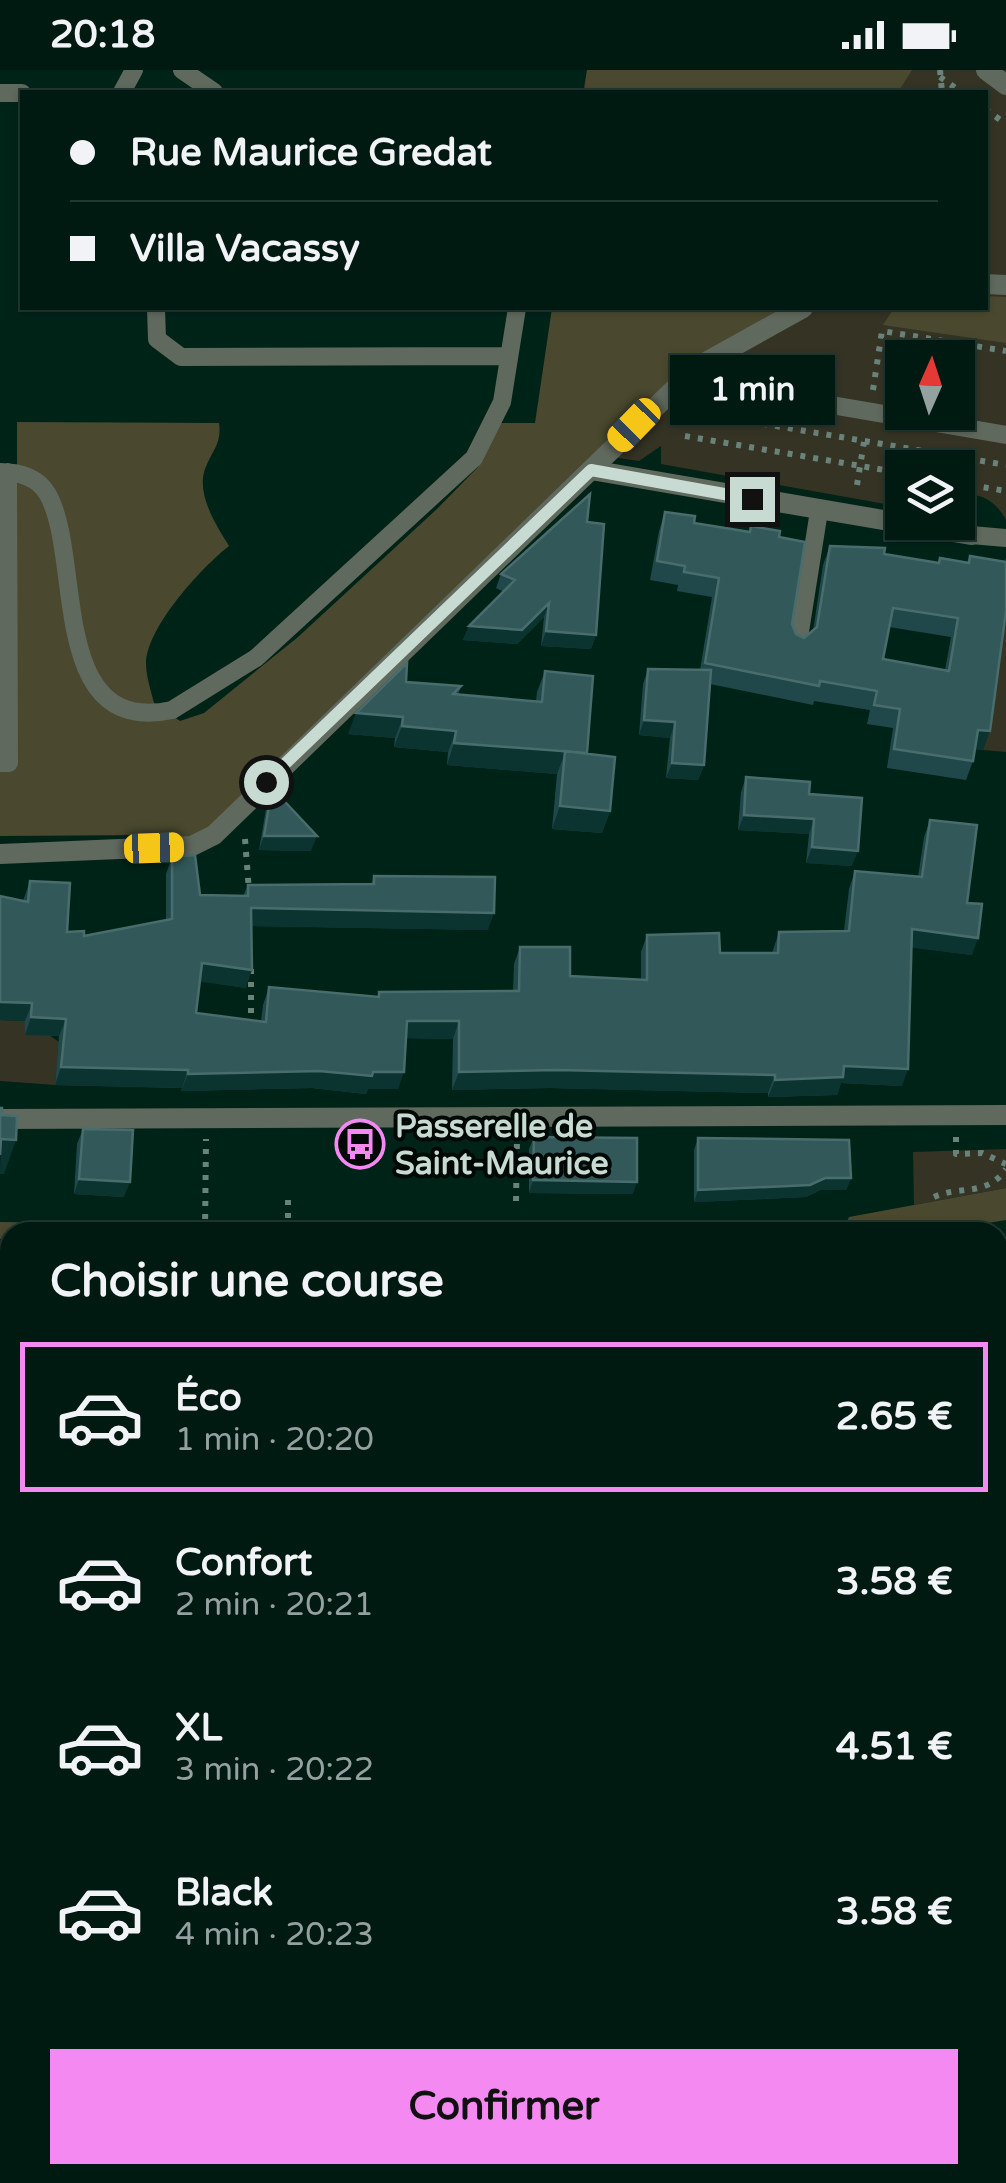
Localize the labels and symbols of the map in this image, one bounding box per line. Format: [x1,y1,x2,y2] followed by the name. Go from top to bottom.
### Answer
[885,340,975,430] north arrow
[670,354,834,424] callout: 1 min
[602,393,666,457] car
[730,477,775,522] route end
[244,760,289,805] route start
[123,832,185,864] car
[395,1108,609,1183] place label: Passerelle de Saint-Maurice
[334,1118,386,1170] bus stop icon: Passerelle de Saint-Maurice

